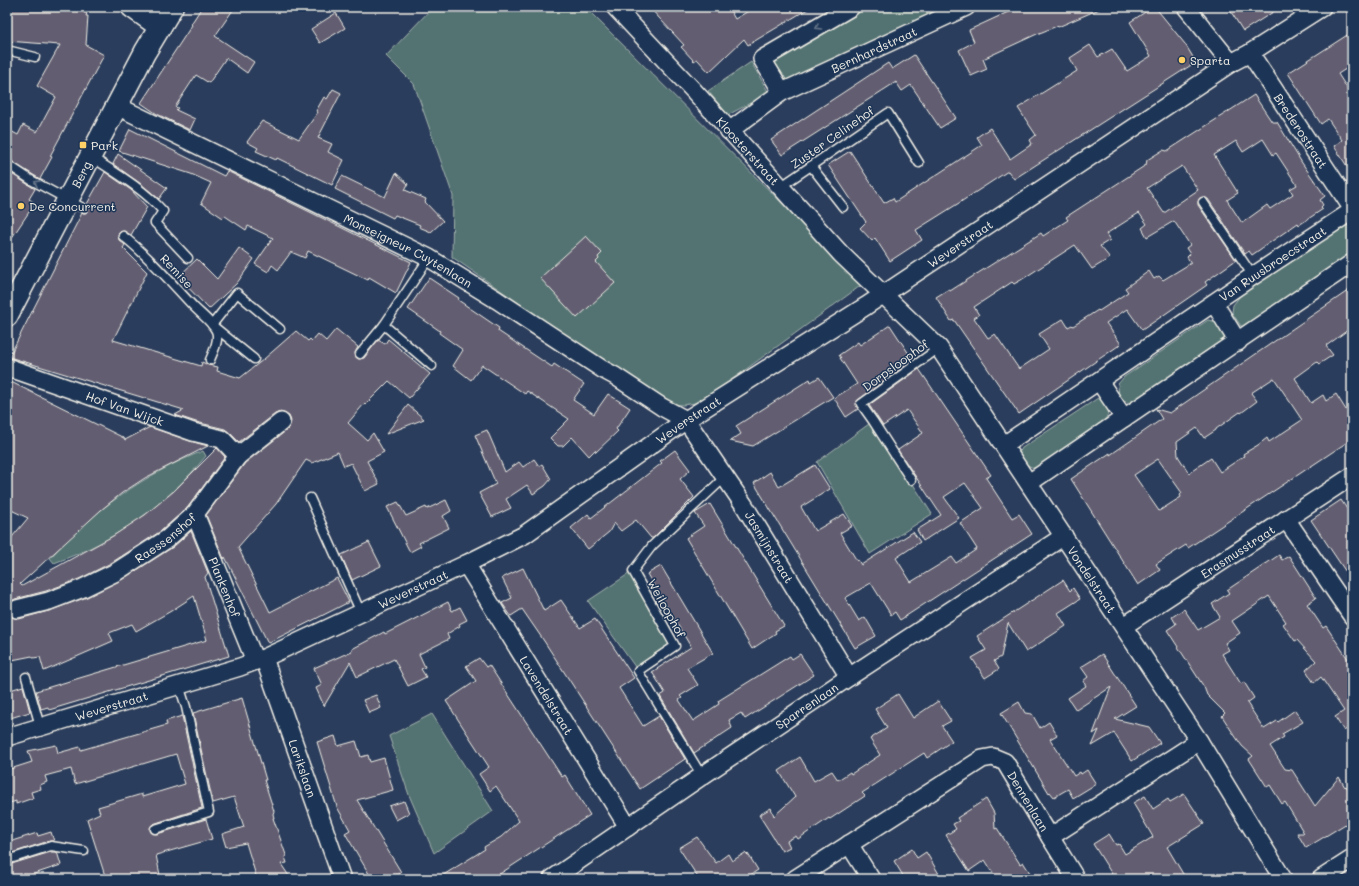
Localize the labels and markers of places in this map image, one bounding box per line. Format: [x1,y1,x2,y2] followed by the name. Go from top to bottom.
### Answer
[1190,52,1230,68] place label: Sparta
[1177,55,1187,65] marker: Sparta
[91,137,118,153] place label: Park
[78,140,88,150] marker: Park
[29,198,116,214] place label: De Concurrent
[16,201,26,211] marker: De Concurrent

